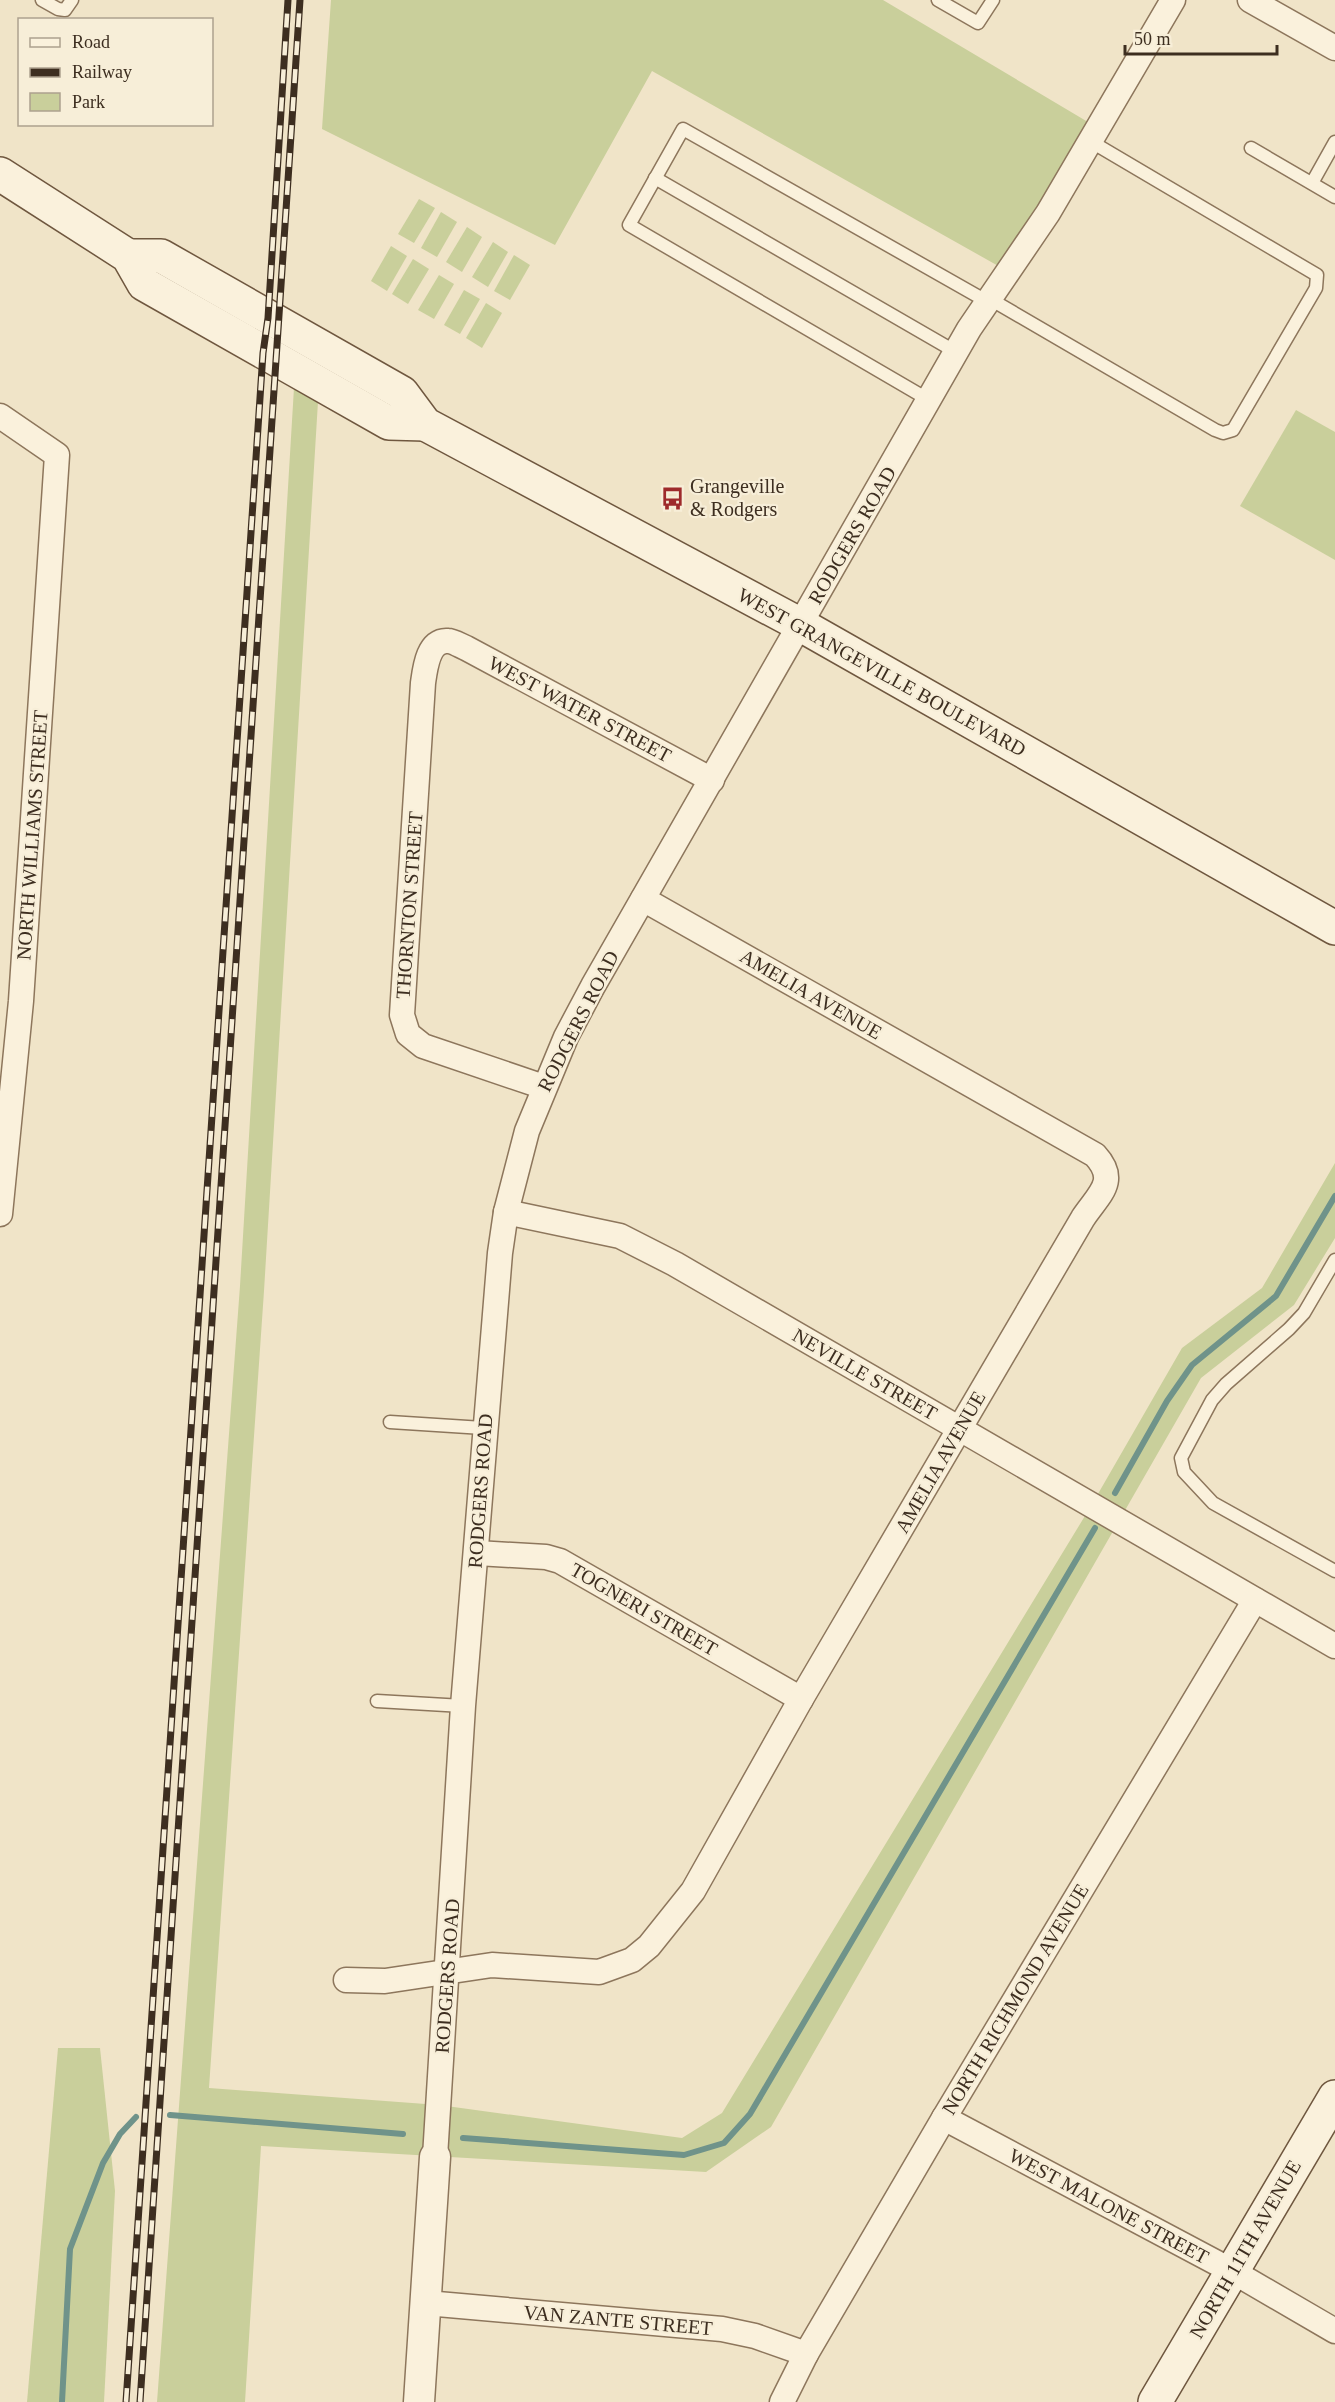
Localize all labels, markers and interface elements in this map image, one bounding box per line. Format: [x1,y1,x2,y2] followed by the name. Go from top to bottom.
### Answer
[18,18,213,126] legend
[1125,18,1276,56] scale bar
[1134,29,1171,49] text: 50 m
[72,32,110,52] text: Road
[72,62,132,82] text: Railway
[72,92,105,112] text: Park
[804,462,900,608] street label: RODGERS ROAD
[690,475,785,521] place label: Grangeville & Rodgers
[659,485,685,511] bus stop icon: Grangeville & Rodgers
[734,583,1030,761] street label: WEST GRANGEVILLE BOULEVARD
[485,651,675,767] street label: WEST WATER STREET
[12,709,52,961] street label: NORTH WILLIAMS STREET
[391,810,427,1000] street label: THORNTON STREET
[736,944,886,1044] street label: AMELIA AVENUE
[533,947,623,1095] street label: RODGERS ROAD
[789,1324,941,1424] street label: NEVILLE STREET
[890,1387,990,1537] street label: AMELIA AVENUE
[464,1413,496,1569] street label: RODGERS ROAD
[567,1558,721,1660] street label: TOGNERI STREET
[937,1880,1093,2118] street label: NORTH RICHMOND AVENUE
[431,1898,463,2054] street label: RODGERS ROAD
[1005,2144,1213,2268] street label: WEST MALONE STREET
[1185,2156,1305,2342] street label: NORTH 11TH AVENUE
[523,2301,713,2339] street label: VAN ZANTE STREET

